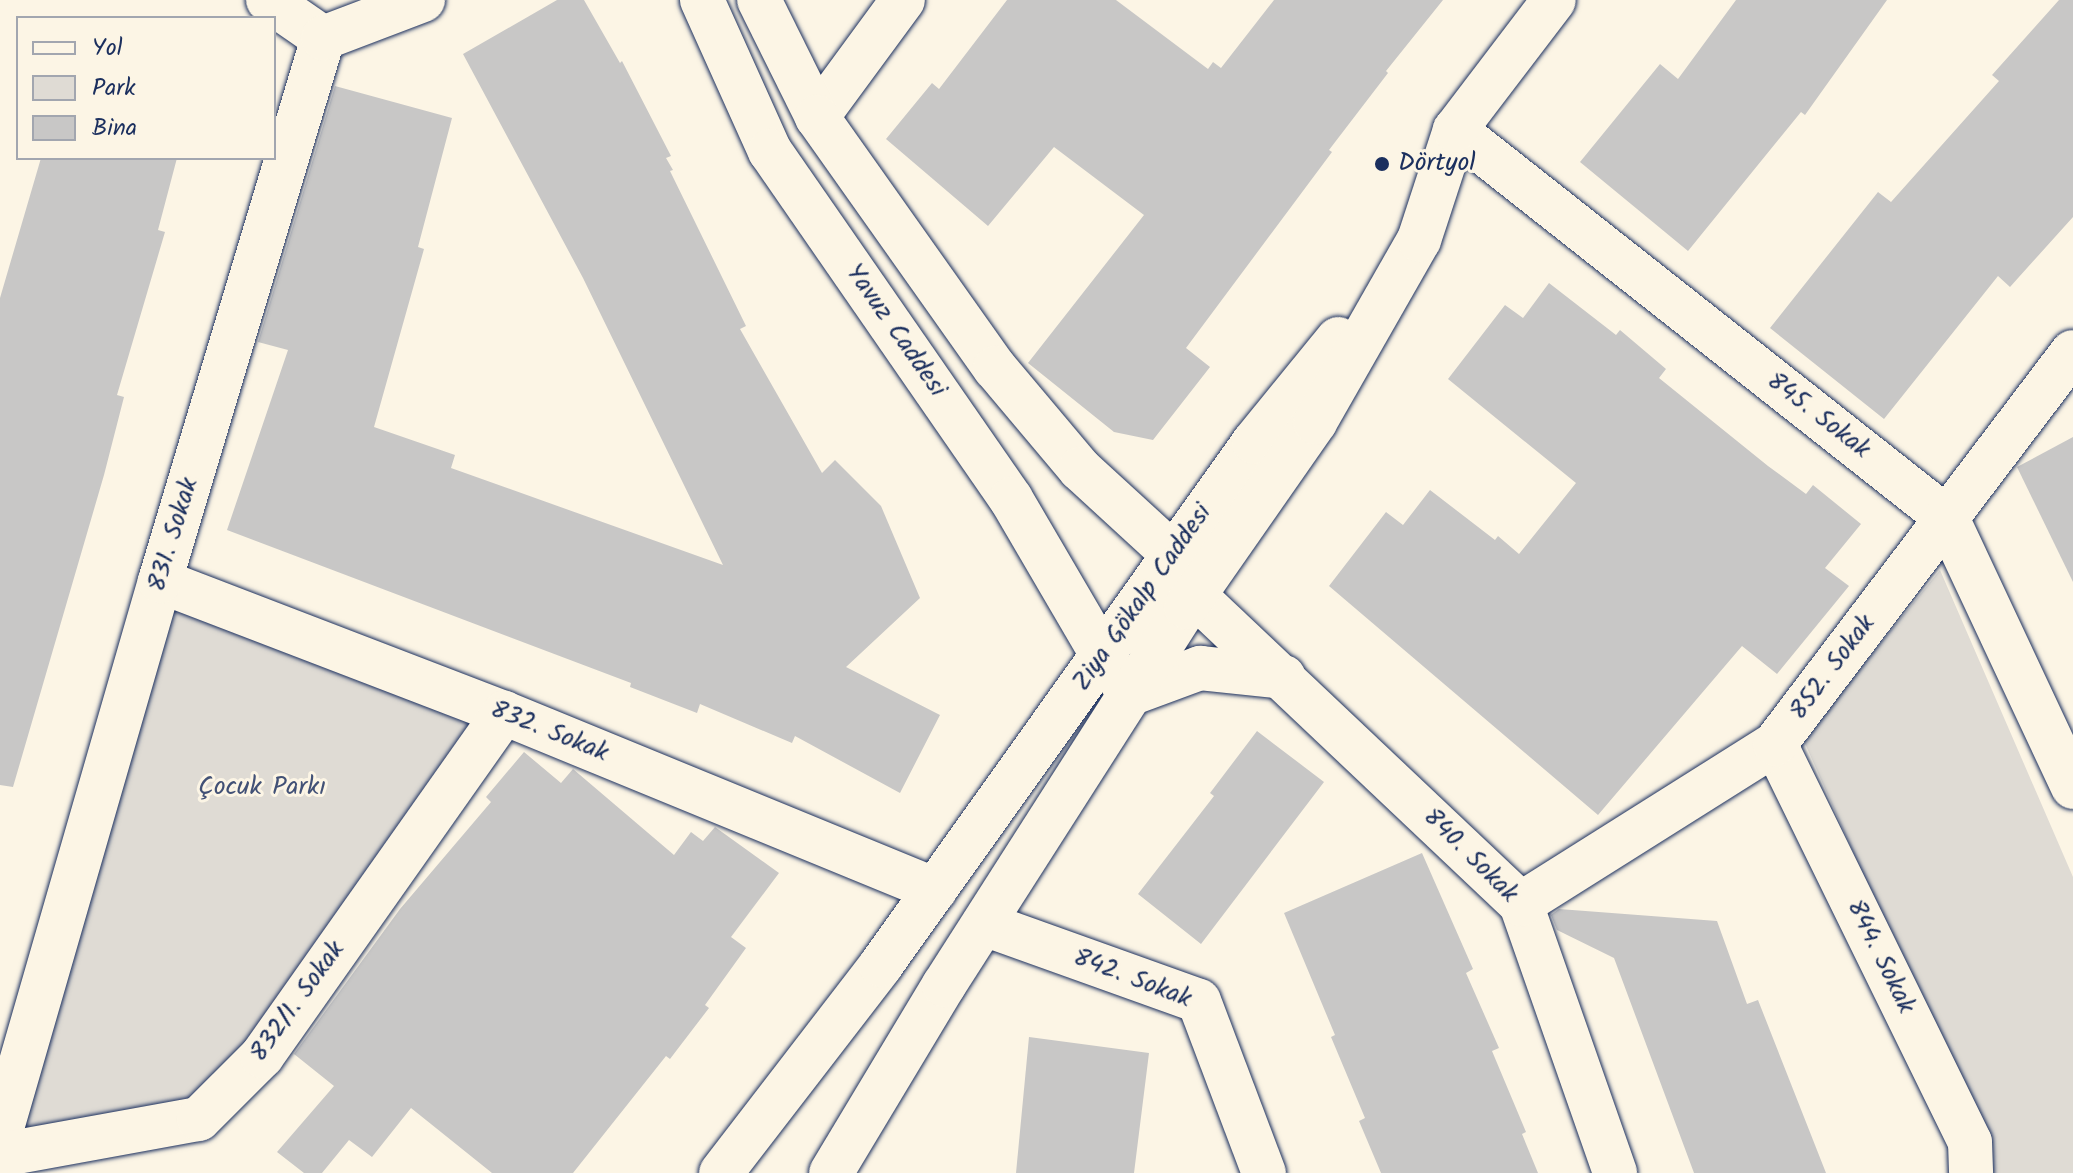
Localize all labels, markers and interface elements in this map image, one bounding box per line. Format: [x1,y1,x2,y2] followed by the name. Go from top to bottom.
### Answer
[16,16,276,160] legend
[92,29,123,68] text: Yol
[92,69,136,108] text: Park
[92,109,137,148] text: Bina
[1398,148,1476,180] place label: Dörtyol
[1373,155,1391,173] marker: Dörtyol
[838,258,952,404] street label: Yavuz Caddesi
[1760,366,1876,466] street label: 845. Sokak
[142,474,206,596] street label: 831. Sokak
[1067,499,1219,697] street label: Ziya Gökalp Caddesi
[1783,609,1883,727] street label: 852. Sokak
[486,694,612,770] street label: 832. Sokak
[198,772,326,804] park label: Çocuk Parkı
[1416,802,1524,910] street label: 840. Sokak
[1839,895,1921,1019] street label: 844. Sokak
[244,936,352,1068] street label: 832/1. Sokak
[1069,942,1195,1016] street label: 842. Sokak

